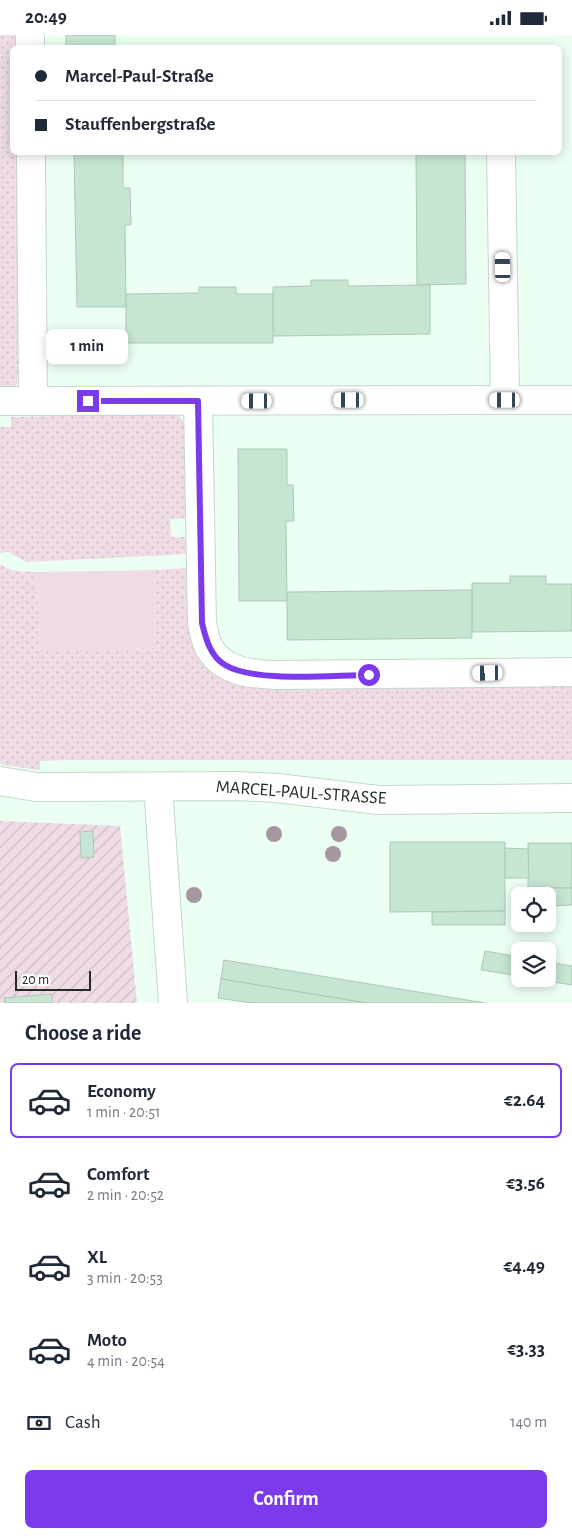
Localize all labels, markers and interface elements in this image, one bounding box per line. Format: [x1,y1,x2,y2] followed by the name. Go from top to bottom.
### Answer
[25,8,67,27] text: 20:49
[65,67,214,86] text: Marcel-Paul-Straße
[65,115,216,134] text: Stauffenbergstraße
[495,252,510,282] car
[47,329,129,363] callout: 1 min
[70,338,104,354] text: 1 min
[77,390,99,412] route end
[334,393,364,408] car
[490,393,520,408] car
[242,394,272,409] car
[358,664,380,686] route start
[472,665,503,681] car
[215,778,387,808] street label: MARCEL-PAUL-STRASSE
[511,887,556,987] map controls
[511,887,556,932] button: locate
[511,942,556,987] button: layers
[15,968,91,991] scale bar
[22,973,49,987] text: 20 m
[25,1022,141,1044] text: Choose a ride
[27,1078,72,1123] icon: car
[87,1082,156,1101] text: Economy
[504,1091,545,1110] text: €2.64
[87,1104,161,1120] text: 1 min · 20:51
[27,1161,72,1206] icon: car
[87,1165,149,1184] text: Comfort
[506,1174,545,1193] text: €3.56
[87,1187,164,1203] text: 2 min · 20:52
[27,1244,72,1289] icon: car
[87,1248,107,1267] text: XL
[503,1257,545,1276] text: €4.49
[87,1270,163,1286] text: 3 min · 20:53
[27,1327,72,1372] icon: car
[87,1331,127,1350] text: Moto
[507,1340,545,1359] text: €3.33
[87,1353,165,1369] text: 4 min · 20:54
[25,1409,53,1437] icon: cash
[65,1413,101,1432] text: Cash
[510,1414,547,1430] text: 140 m
[25,1470,547,1528] button: Confirm

